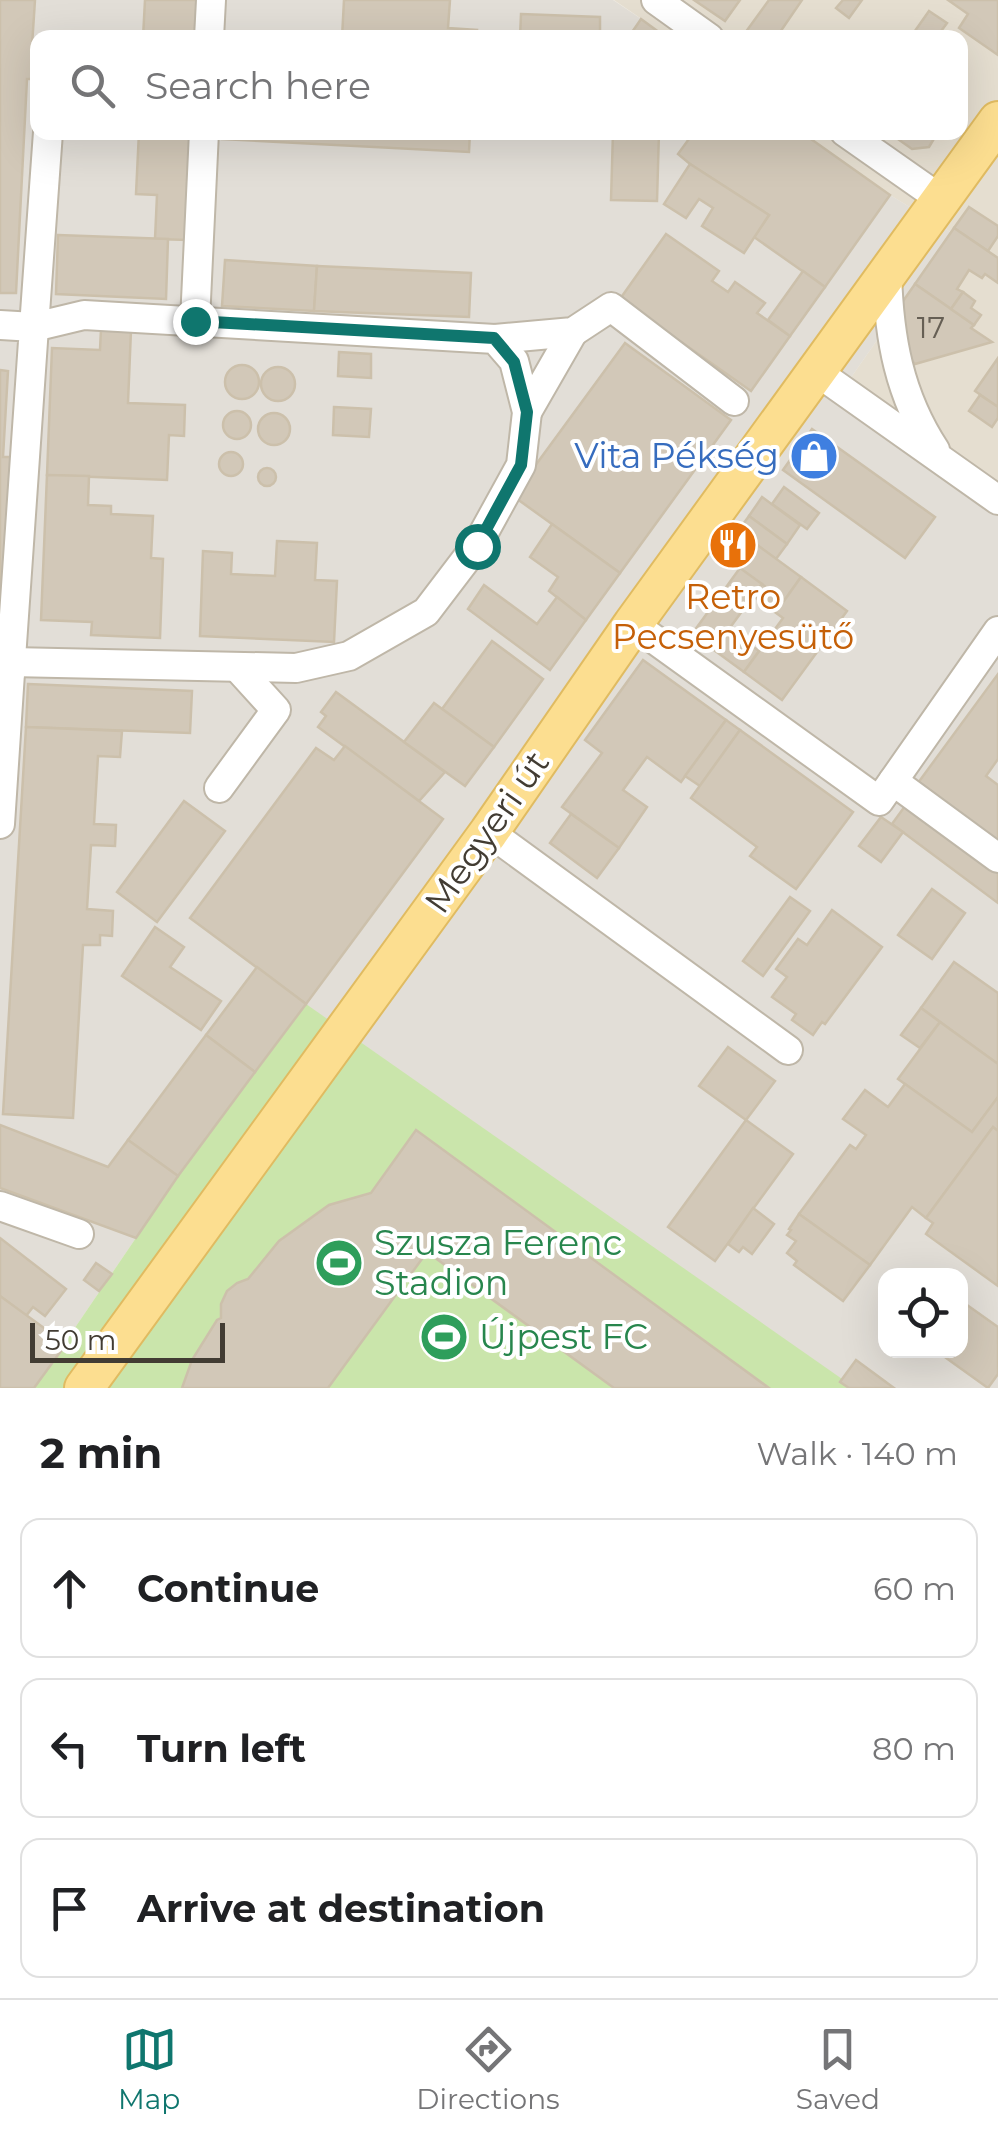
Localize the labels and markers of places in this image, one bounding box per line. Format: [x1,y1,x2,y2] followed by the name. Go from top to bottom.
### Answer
[788,430,840,482] shop icon: Vita Pékség
[574,434,779,477] place label: Vita Pékség
[707,519,759,571] restaurant icon: Retro Pecsenyesütő
[612,575,854,658] place label: Retro Pecsenyesütő
[374,1221,623,1304] place label: Szusza Ferenc Stadion
[313,1237,365,1289] sports icon: Szusza Ferenc Stadion
[418,1311,470,1363] sports icon: Újpest FC
[479,1315,648,1358] place label: Újpest FC

